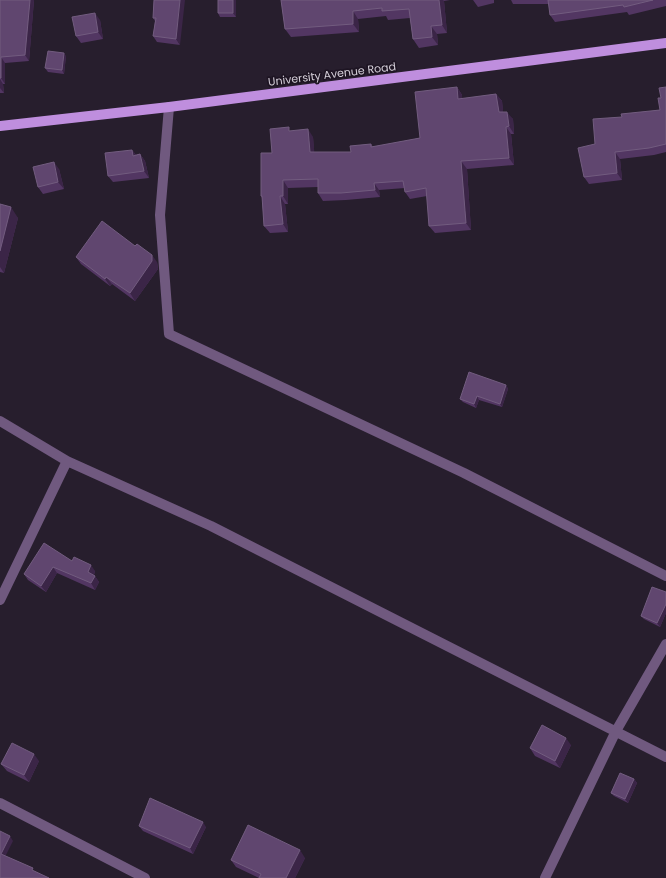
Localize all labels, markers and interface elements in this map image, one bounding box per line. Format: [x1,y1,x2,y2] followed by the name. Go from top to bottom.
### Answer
[267,58,397,90] street label: University Avenue Road

